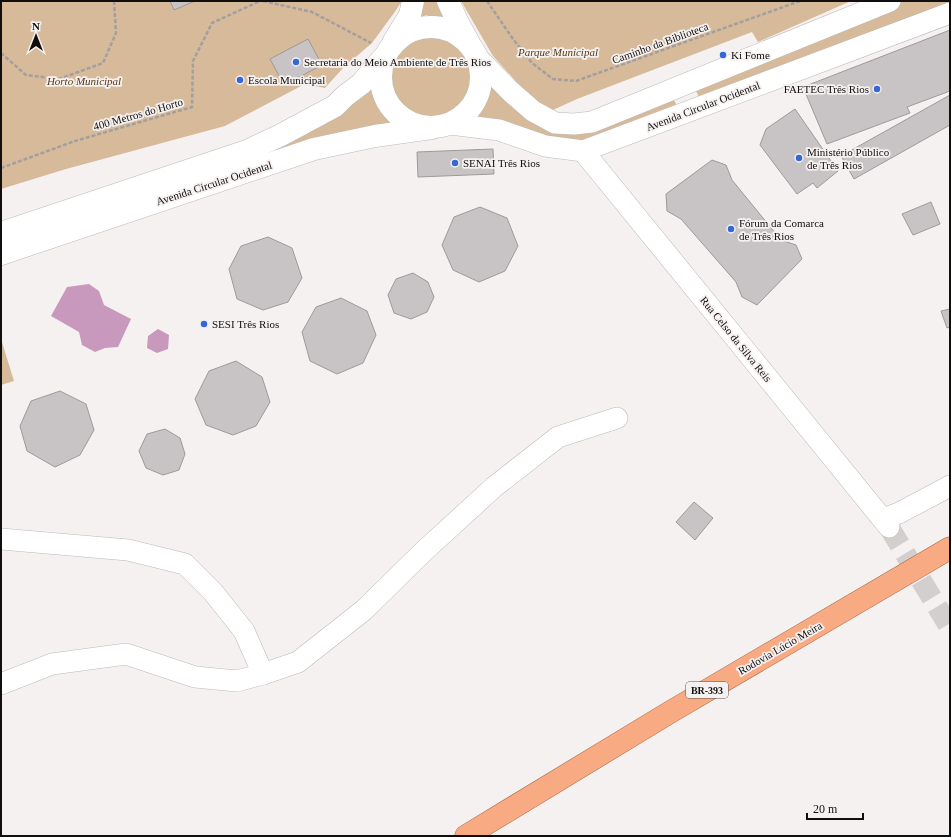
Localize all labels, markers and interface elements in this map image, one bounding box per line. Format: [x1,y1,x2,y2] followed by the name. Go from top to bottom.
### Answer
[16,16,56,56] north arrow
[32,20,40,32] text: N
[610,20,710,66] street label: Caminho da Biblioteca
[517,46,598,58] park label: Parque Municipal
[731,49,770,61] place label: Ki Fome
[718,50,728,60] marker: Ki Fome
[304,56,491,68] place label: Secretaria do Meio Ambiente de Três Rios
[291,57,301,67] marker: Secretaria do Meio Ambiente de Três Rios
[248,74,325,86] place label: Escola Municipal
[46,75,121,87] park label: Horto Municipal
[235,75,245,85] marker: Escola Municipal
[644,79,762,133] street label: Avenida Circular Ocidental
[784,83,869,95] place label: FAETEC Três Rios
[872,84,882,94] marker: FAETEC Três Rios
[92,95,185,133] street label: 400 Metros do Horto
[807,146,890,171] place label: Ministério Público de Três Rios
[794,153,804,163] marker: Ministério Público de Três Rios
[463,157,540,169] place label: SENAI Três Rios
[450,158,460,168] marker: SENAI Três Rios
[155,159,273,207] street label: Avenida Circular Ocidental
[739,217,824,242] place label: Fórum da Comarca de Três Rios
[726,224,736,234] marker: Fórum da Comarca de Três Rios
[698,294,774,384] street label: Rua Celso da Silva Reis
[212,318,279,330] place label: SESI Três Rios
[199,319,209,329] marker: SESI Três Rios
[736,619,824,677] street label: Rodovia Lúcio Meira
[686,682,728,698] road number: BR-393
[807,795,863,821] scale bar
[813,802,838,816] text: 20 m

